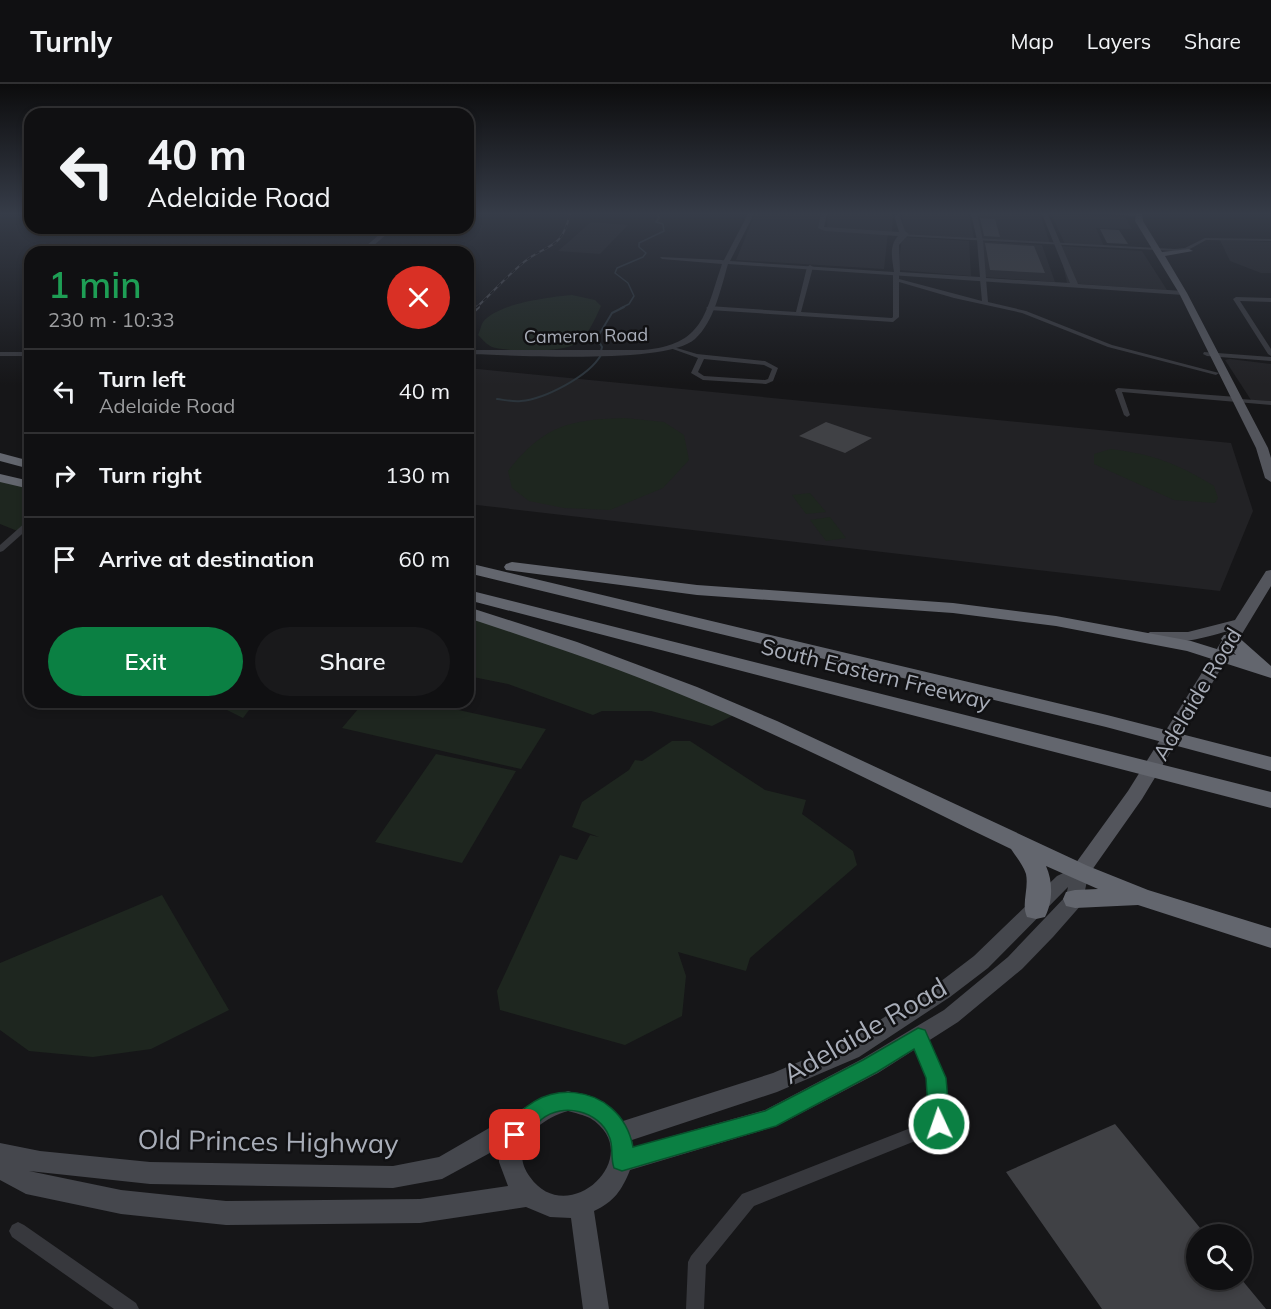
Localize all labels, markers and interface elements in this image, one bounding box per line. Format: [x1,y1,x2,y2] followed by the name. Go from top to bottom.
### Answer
[30,24,112,59] text: Turnly
[1011,28,1054,54] text: Map
[1087,28,1151,54] text: Layers
[1184,28,1241,54] text: Share
[147,128,247,181] text: 40 m
[48,132,126,210] icon: left
[147,180,331,214] text: Adelaide Road
[48,262,142,307] text: 1 min
[387,266,450,329] button: close
[48,307,174,332] text: 230 m · 10:33
[524,323,648,348] street label: Cameron Road
[99,365,186,393] text: Turn left
[48,375,81,408] icon: left
[399,377,450,405] text: 40 m
[99,393,235,418] text: Adelaide Road
[48,459,81,492] icon: right
[99,461,202,489] text: Turn right
[385,461,450,489] text: 130 m
[48,543,81,576] icon: arrive
[99,545,314,573] text: Arrive at destination
[399,545,450,573] text: 60 m
[1146,623,1248,765] street label: Adelaide Road
[48,627,243,696] button: Exit
[255,627,450,696] button: Share
[758,632,994,716] street label: South Eastern Freeway
[776,969,953,1091] street label: Adelaide Road
[907,1092,971,1156] position arrow
[489,1109,540,1160] pin
[498,1118,531,1151] icon: arrive
[137,1122,399,1160] street label: Old Princes Highway
[1186,1224,1252,1290] map controls
[1186,1224,1252,1290] button: search

